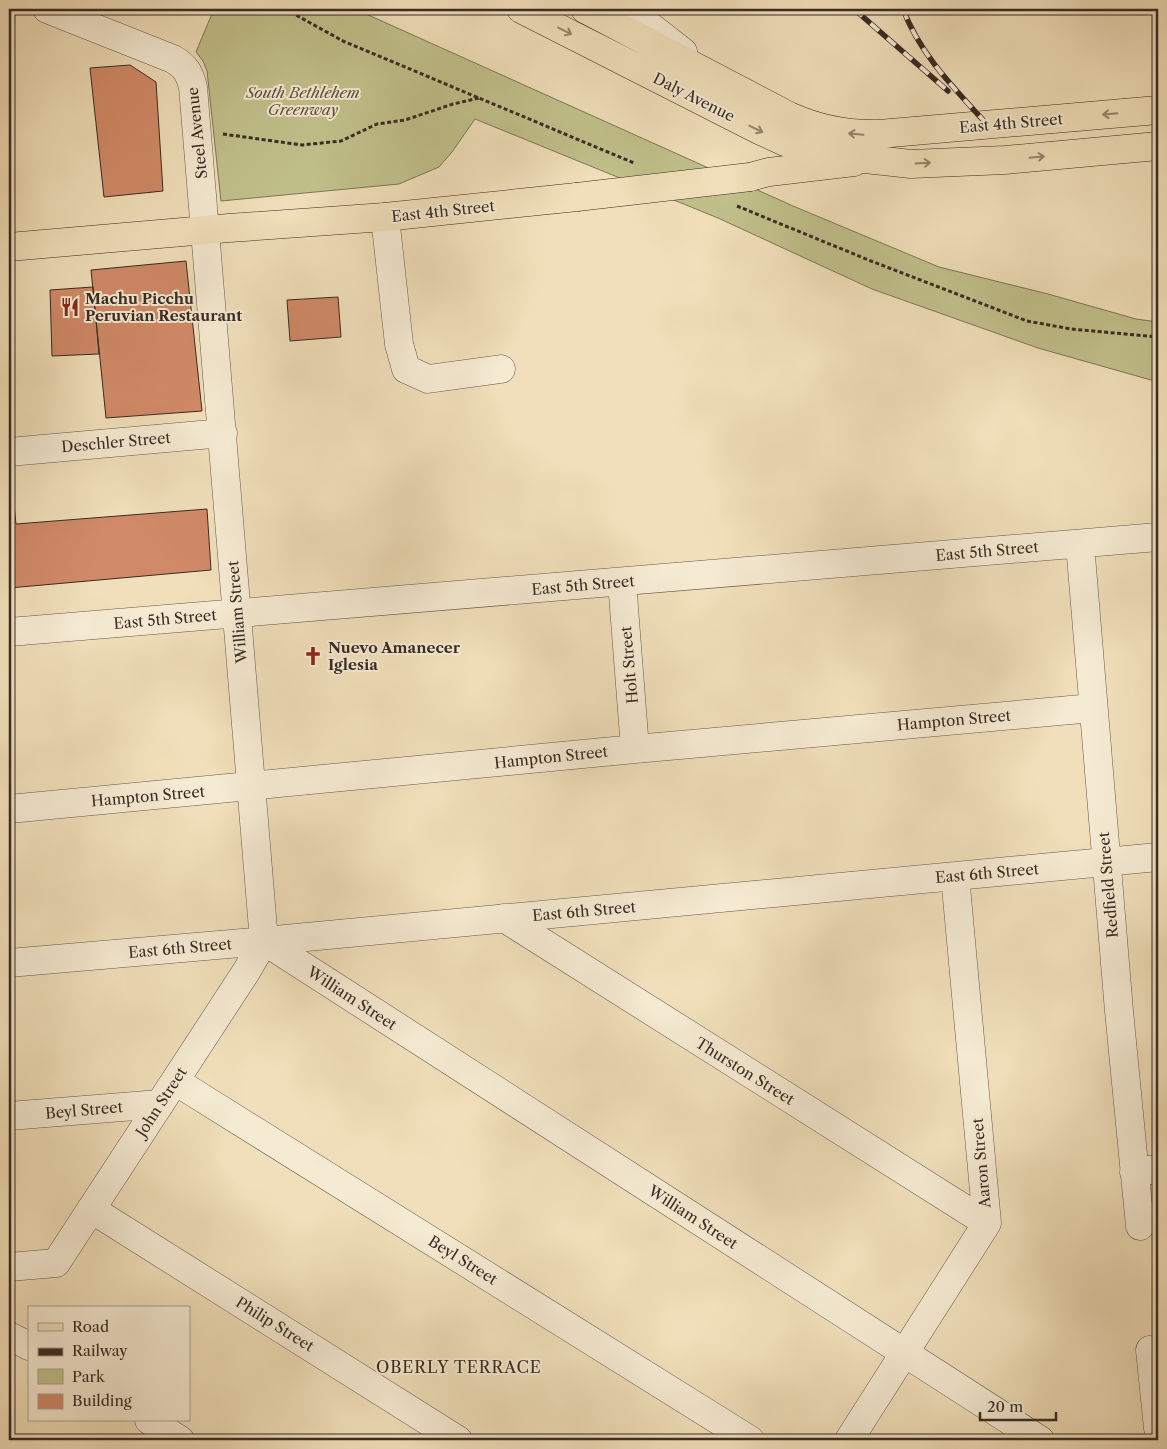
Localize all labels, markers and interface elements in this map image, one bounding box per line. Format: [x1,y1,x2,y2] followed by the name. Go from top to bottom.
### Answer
[557,27,572,36] one-way arrow
[650,68,738,126] street label: Daly Avenue
[245,83,360,119] park label: South Bethlehem Greenway
[183,86,211,180] street label: Steel Avenue
[958,109,1064,137] street label: East 4th Street
[1102,109,1118,119] one-way arrow
[748,125,763,134] one-way arrow
[848,129,864,138] one-way arrow
[1029,152,1045,161] one-way arrow
[915,159,931,168] one-way arrow
[390,196,496,226] street label: East 4th Street
[85,289,242,325] place label: Machu Picchu Peruvian Restaurant
[59,296,81,318] restaurant icon: Machu Picchu Peruvian Restaurant
[61,428,172,456] street label: Deschler Street
[935,537,1040,565] street label: East 5th Street
[223,559,251,665] street label: William Street
[531,571,636,599] street label: East 5th Street
[113,605,218,633] street label: East 5th Street
[616,625,642,705] street label: Holt Street
[328,638,461,674] place label: Nuevo Amanecer Iglesia
[302,645,324,667] church icon: Nuevo Amanecer Iglesia
[896,705,1012,734] street label: Hampton Street
[493,742,609,772] street label: Hampton Street
[90,781,206,810] street label: Hampton Street
[1094,830,1122,939] street label: Redfield Street
[934,859,1040,887] street label: East 6th Street
[531,897,637,925] street label: East 6th Street
[127,934,233,962] street label: East 6th Street
[303,961,401,1034] street label: William Street
[692,1033,799,1109] street label: Thurston Street
[130,1063,191,1142] street label: John Street
[44,1097,124,1123] street label: Beyl Street
[968,1117,994,1210] street label: Aaron Street
[644,1180,742,1253] street label: William Street
[425,1231,502,1289] street label: Beyl Street
[232,1292,318,1356] street label: Philip Street
[28,1306,190,1422] legend
[72,1317,109,1336] text: Road
[72,1341,128,1360] text: Railway
[376,1357,542,1377] district label: OBERLY TERRACE
[72,1367,106,1386] text: Park
[980,1389,1056,1421] scale bar
[72,1391,132,1410] text: Building
[987,1397,1023,1416] text: 20 m

